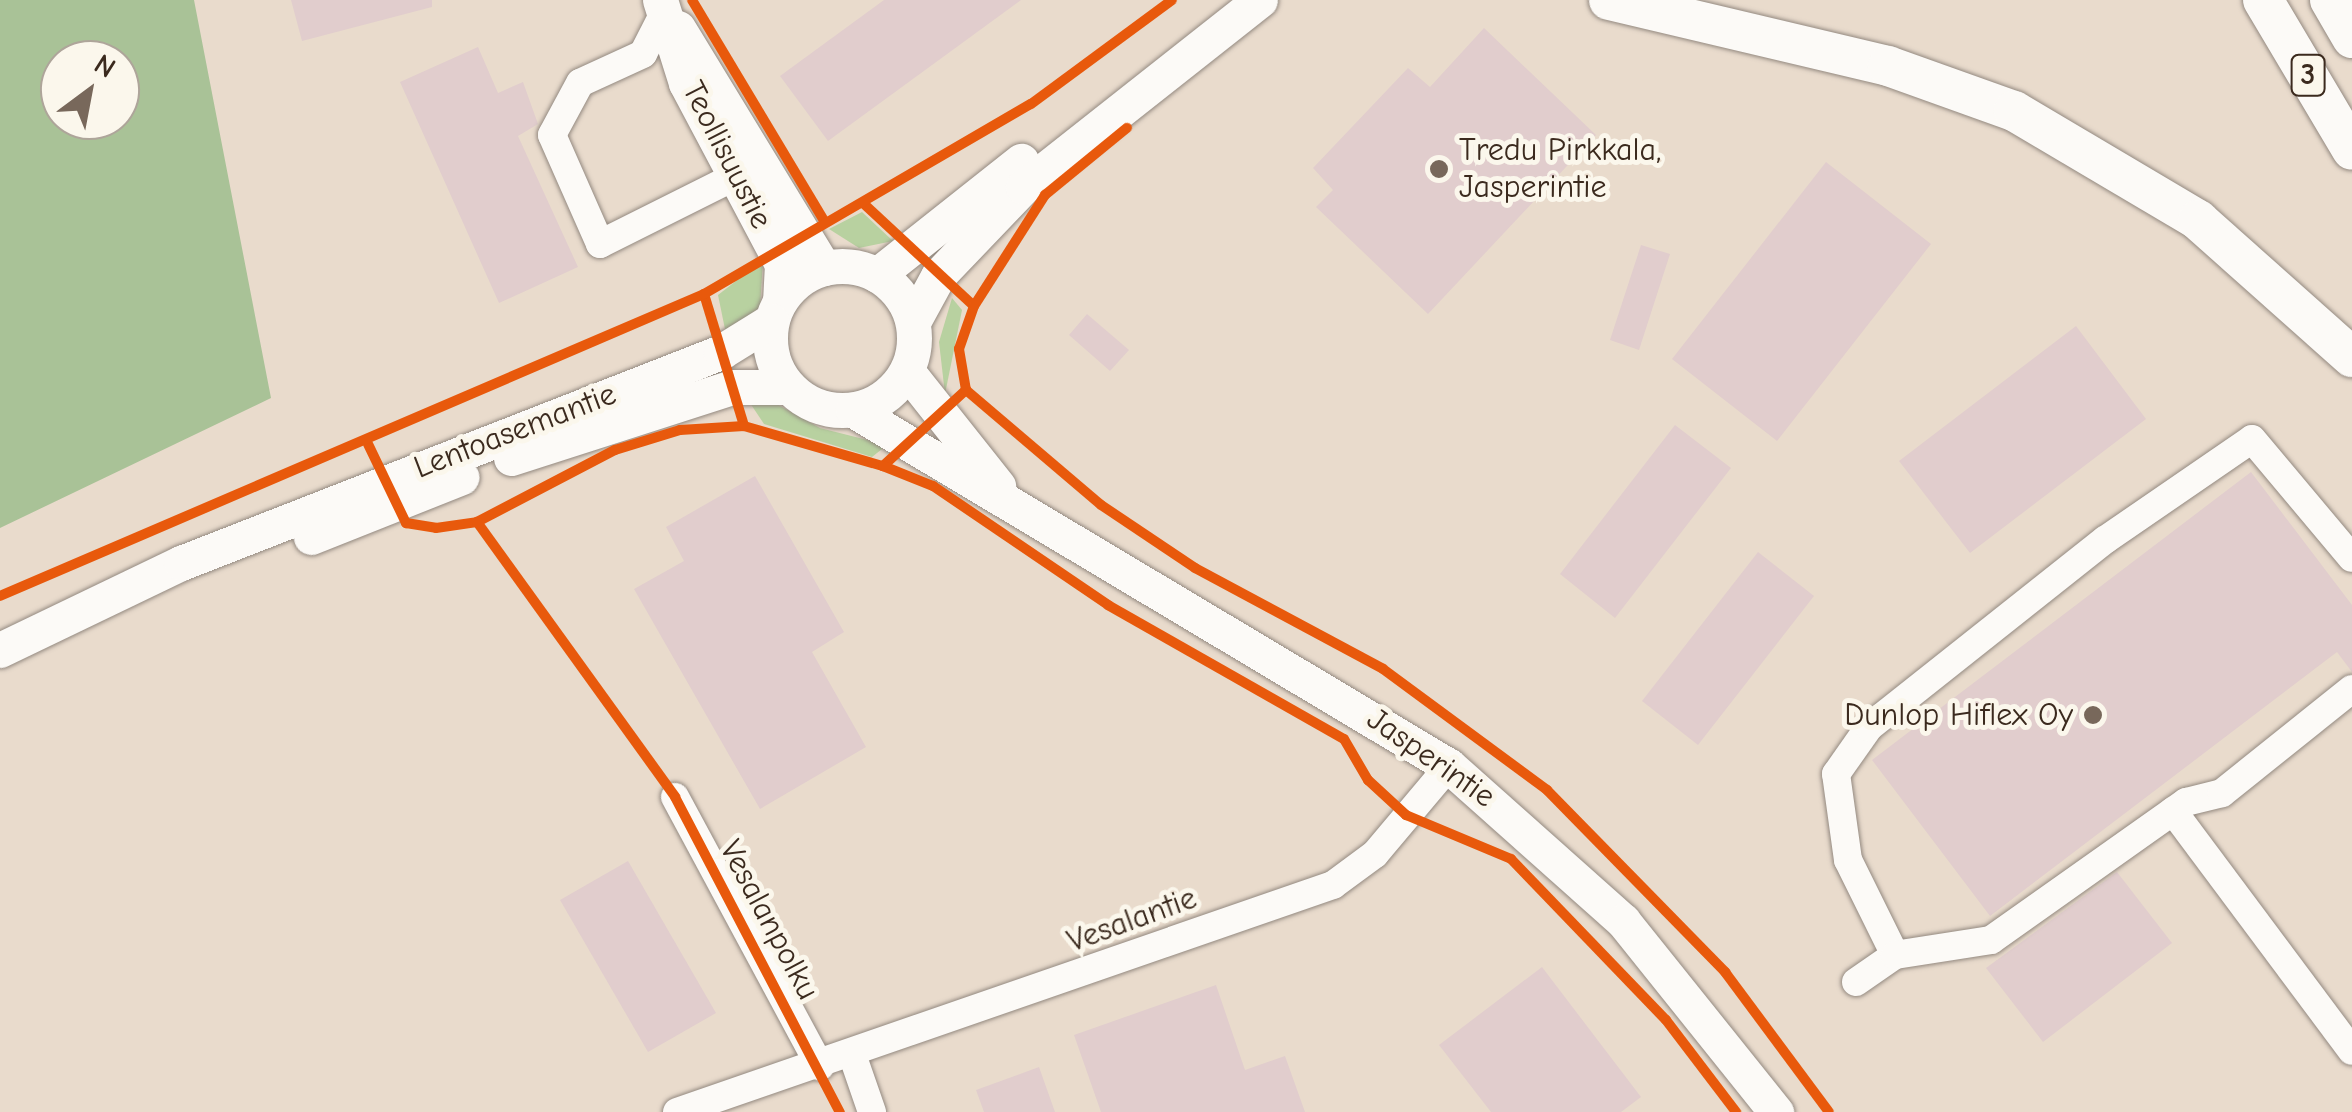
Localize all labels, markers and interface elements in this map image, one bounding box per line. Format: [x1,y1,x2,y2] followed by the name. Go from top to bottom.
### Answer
[40,40,140,140] north arrow
[89,48,121,85] text: N
[2290,50,2326,100] road number: 3
[674,75,780,235] street label: Teollisuustie
[1459,132,1661,207] place label: Tredu Pirkkala, Jasperintie
[1428,158,1450,180] marker: Tredu Pirkkala, Jasperintie
[409,375,621,487] street label: Lentoasemantie
[1844,696,2073,734] place label: Dunlop Hiflex Oy
[1360,700,1502,816] street label: Jasperintie
[2082,704,2104,726] marker: Dunlop Hiflex Oy
[711,834,827,1006] street label: Vesalanpolku
[1062,879,1202,961] street label: Vesalantie

